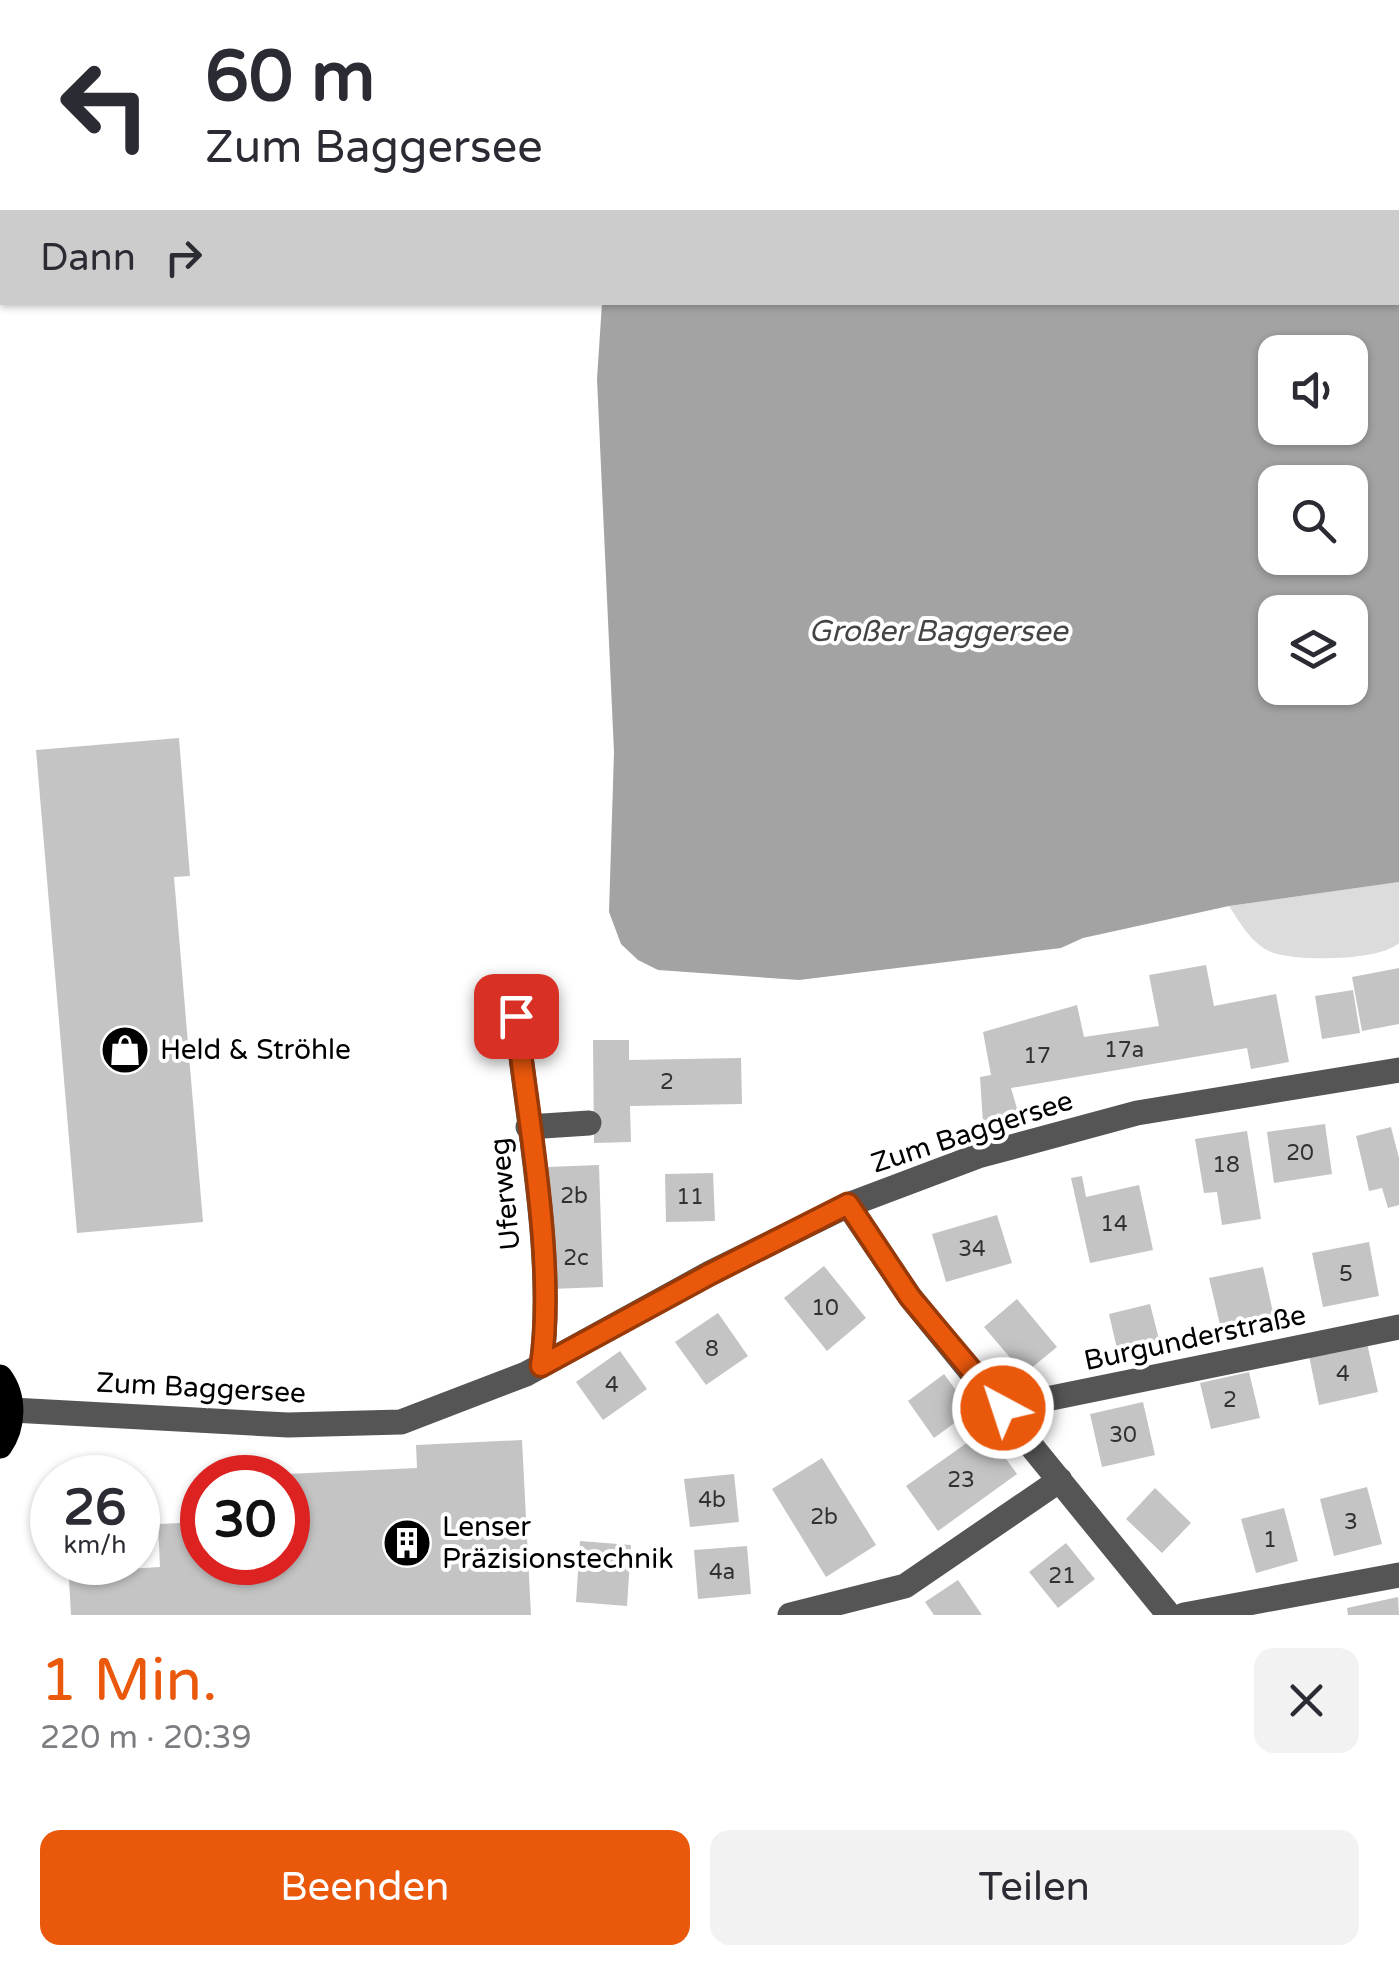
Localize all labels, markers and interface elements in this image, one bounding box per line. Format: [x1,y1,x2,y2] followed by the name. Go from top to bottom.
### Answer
[205,36,375,120] text: 60 m
[40,40,170,170] icon: left
[205,121,543,175] text: Zum Baggersee
[156,230,211,285] icon: right
[40,235,136,281] text: Dann
[1258,335,1368,705] map controls
[1258,335,1368,445] button: sound
[1258,465,1368,575] button: search
[1258,595,1368,705] button: layers
[809,613,1069,650] water label: Großer Baggersee
[474,974,559,1059] pin
[489,989,544,1044] icon: arrive
[99,1024,151,1076] shop icon: Held & Ströhle
[160,1033,351,1067] place label: Held & Ströhle
[1104,1037,1144,1063] house number: 17a
[1023,1043,1051,1069] house number: 17
[660,1069,674,1095] house number: 2
[867,1083,1077,1181] street label: Zum Baggersee
[482,1136,528,1252] street label: Uferweg
[1286,1140,1314,1166] house number: 20
[1212,1152,1240,1178] house number: 18
[560,1183,588,1209] house number: 2b
[676,1184,704,1210] house number: 11
[1100,1211,1128,1237] house number: 14
[958,1236,986,1262] house number: 34
[563,1245,589,1271] house number: 2c
[1339,1261,1353,1287] house number: 5
[811,1295,839,1321] house number: 10
[1081,1298,1309,1378] street label: Burgunderstraße
[705,1336,719,1362] house number: 8
[951,1356,1055,1460] position arrow
[1336,1361,1350,1387] house number: 4
[95,1366,307,1410] street label: Zum Baggersee
[605,1372,619,1398] house number: 4
[1223,1387,1237,1413] house number: 2
[1109,1422,1137,1448] house number: 30
[180,1455,310,1585] speed limit sign: 30
[947,1467,975,1493] house number: 23
[64,1478,126,1538] text: 26
[698,1487,726,1513] house number: 4b
[810,1504,838,1530] house number: 2b
[1344,1509,1358,1535] house number: 3
[442,1510,673,1576] place label: Lenser Präzisionstechnik
[381,1517,433,1569] building icon: Lenser Präzisionstechnik
[1263,1527,1277,1553] house number: 1
[64,1530,126,1560] text: km/h
[709,1559,735,1585] house number: 4a
[1048,1563,1076,1589] house number: 21
[40,1645,218,1717] text: 1 Min.
[1254,1648,1359,1753] button: close
[40,1719,252,1757] text: 220 m · 20:39
[40,1830,690,1945] button: Beenden
[710,1830,1359,1945] button: Teilen

